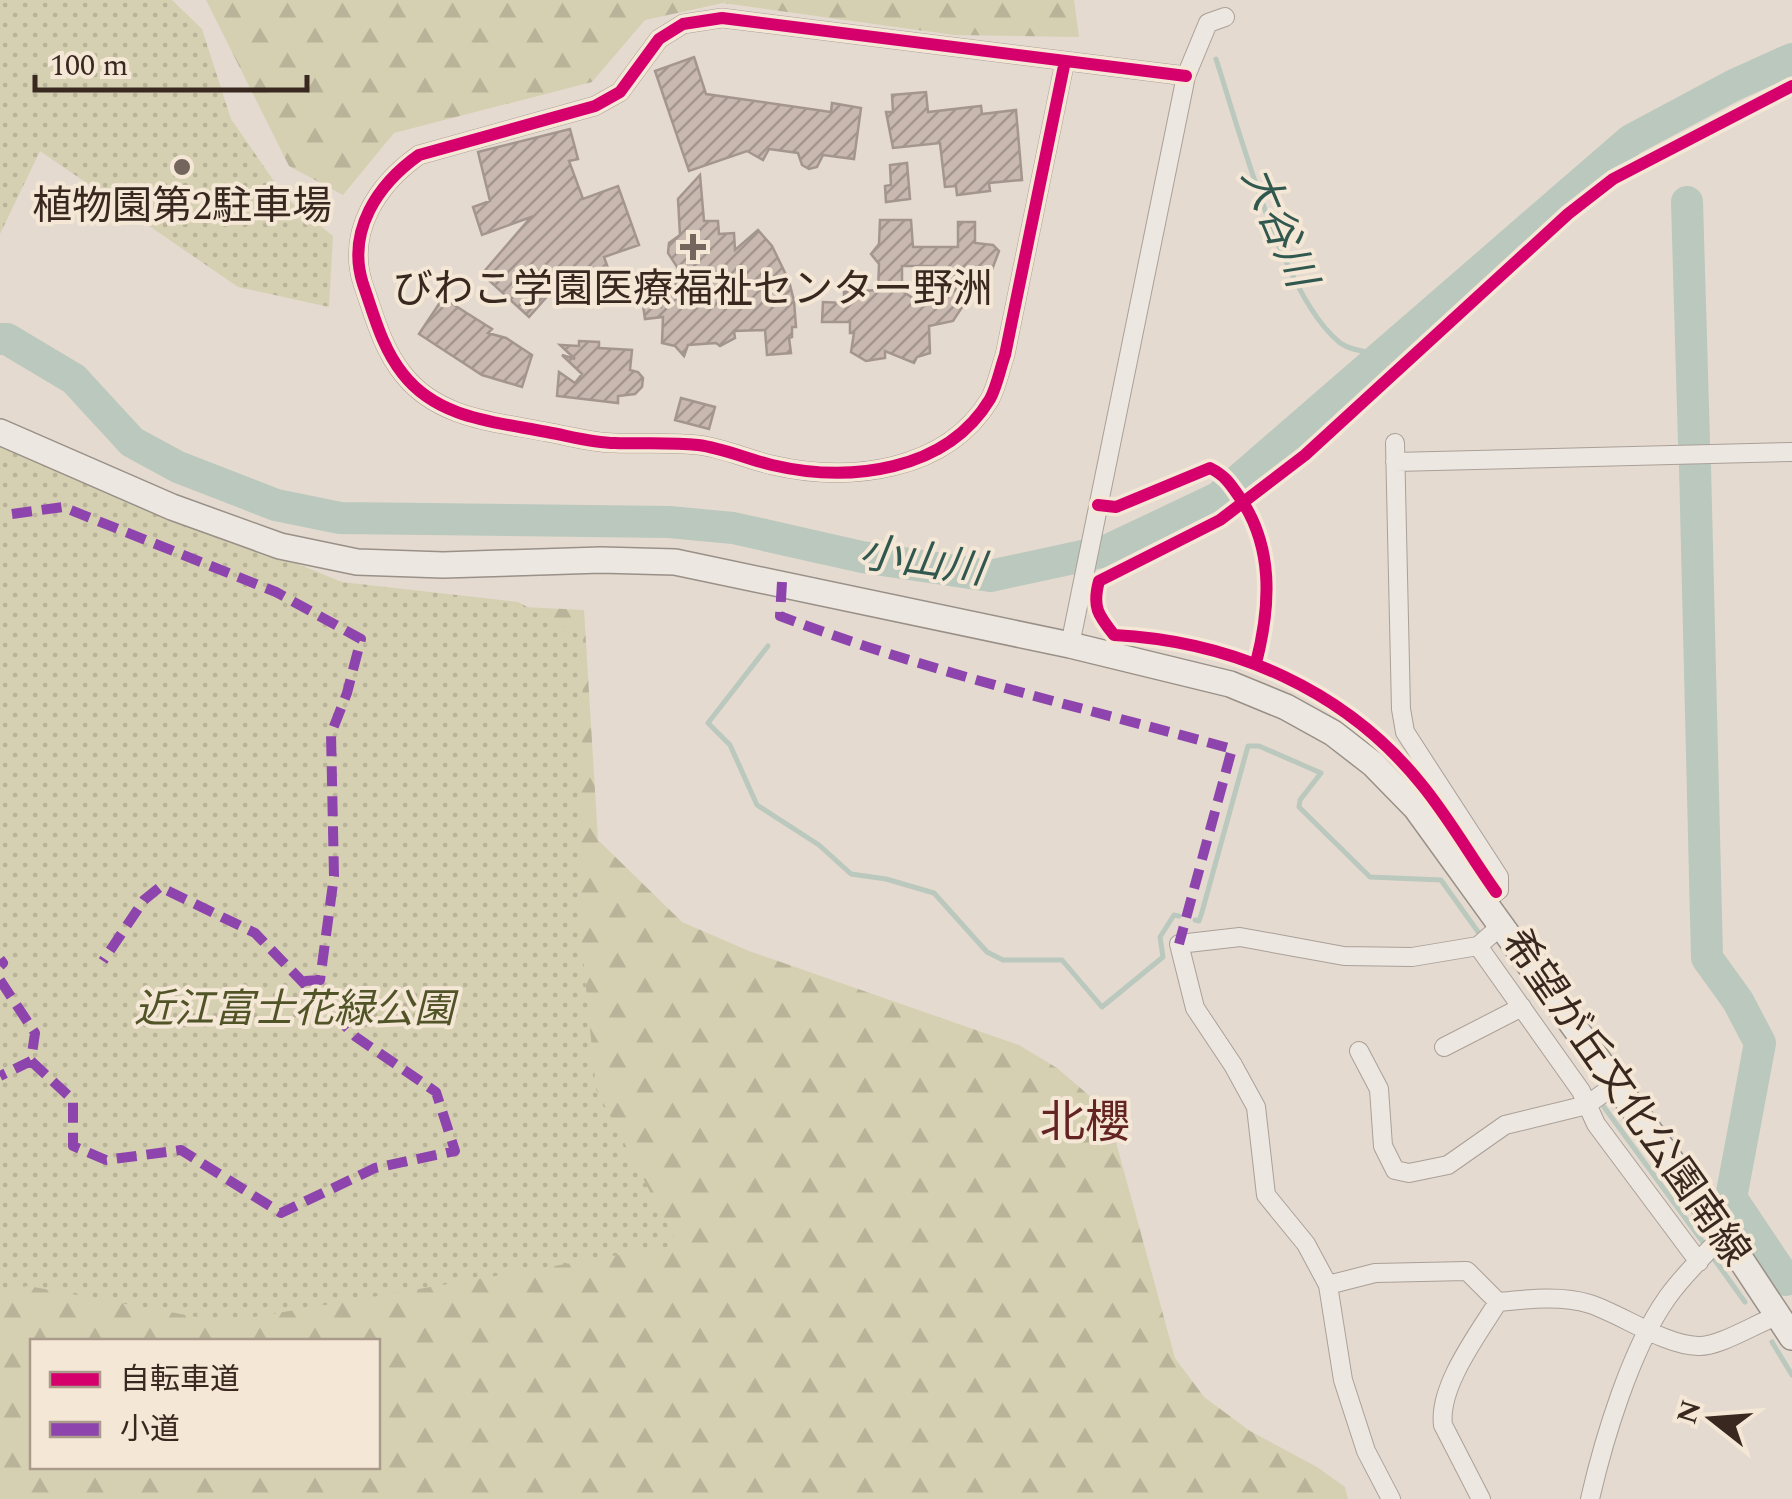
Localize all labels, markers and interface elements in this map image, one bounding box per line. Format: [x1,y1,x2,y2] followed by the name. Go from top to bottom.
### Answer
[35,30,308,92] scale bar
[50,43,128,89] text: 100 m
[171,156,193,178] marker: 植物園第2駐車場
[1224,157,1333,301] water label: 大谷川
[32,177,332,238] place label: 植物園第2駐車場
[680,234,706,260] marker: びわこ学園医療福祉センター野洲
[393,260,993,321] place label: びわこ学園医療福祉センター野洲
[855,522,993,603] water label: 小山川
[1485,917,1765,1279] street label: 希望が丘文化公園南線
[134,980,459,1041] park label: 近江富士花緑公園
[1040,1089,1130,1158] district label: 北櫻
[30,1339,380,1469] legend
[120,1357,240,1403] text: 自転車道
[1662,1369,1762,1469] north arrow
[1666,1395,1713,1429] text: N
[120,1407,180,1453] text: 小道

